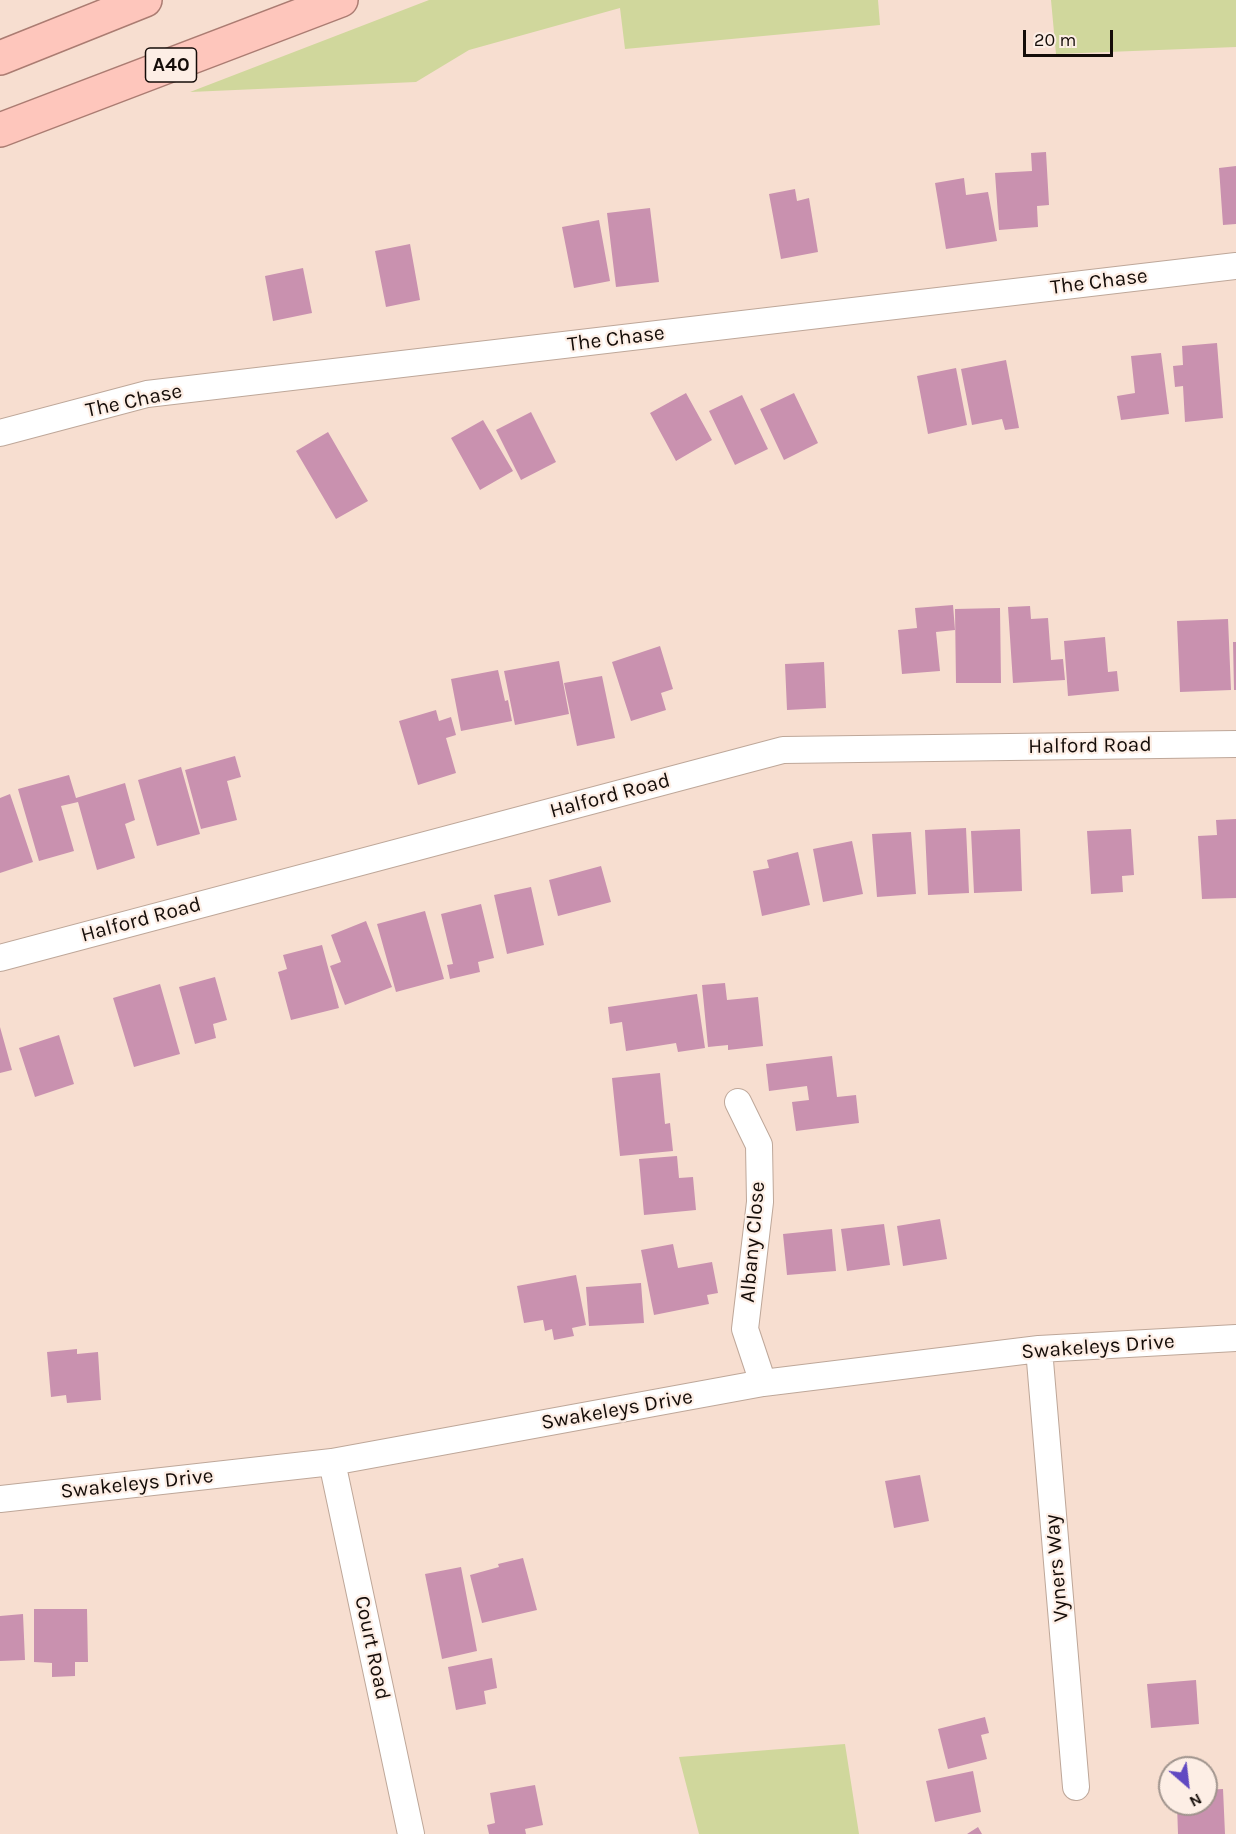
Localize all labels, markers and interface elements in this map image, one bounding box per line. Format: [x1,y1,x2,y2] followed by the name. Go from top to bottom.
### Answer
[1026,18,1116,56] scale bar
[1034,29,1076,51] text: 20 m
[146,48,196,82] road number: A40
[1049,264,1149,300] street label: The Chase
[566,321,666,357] street label: The Chase
[84,379,184,423] street label: The Chase
[1028,732,1152,760] street label: Halford Road
[547,768,673,824] street label: Halford Road
[78,892,204,948] street label: Halford Road
[735,1180,771,1304] street label: Albany Close
[1021,1329,1175,1365] street label: Swakeleys Drive
[539,1384,695,1436] street label: Swakeleys Drive
[59,1463,215,1505] street label: Swakeleys Drive
[1040,1513,1074,1623] street label: Vyners Way
[349,1594,395,1702] street label: Court Road
[1158,1756,1218,1816] north arrow
[1186,1789,1205,1812] text: N

